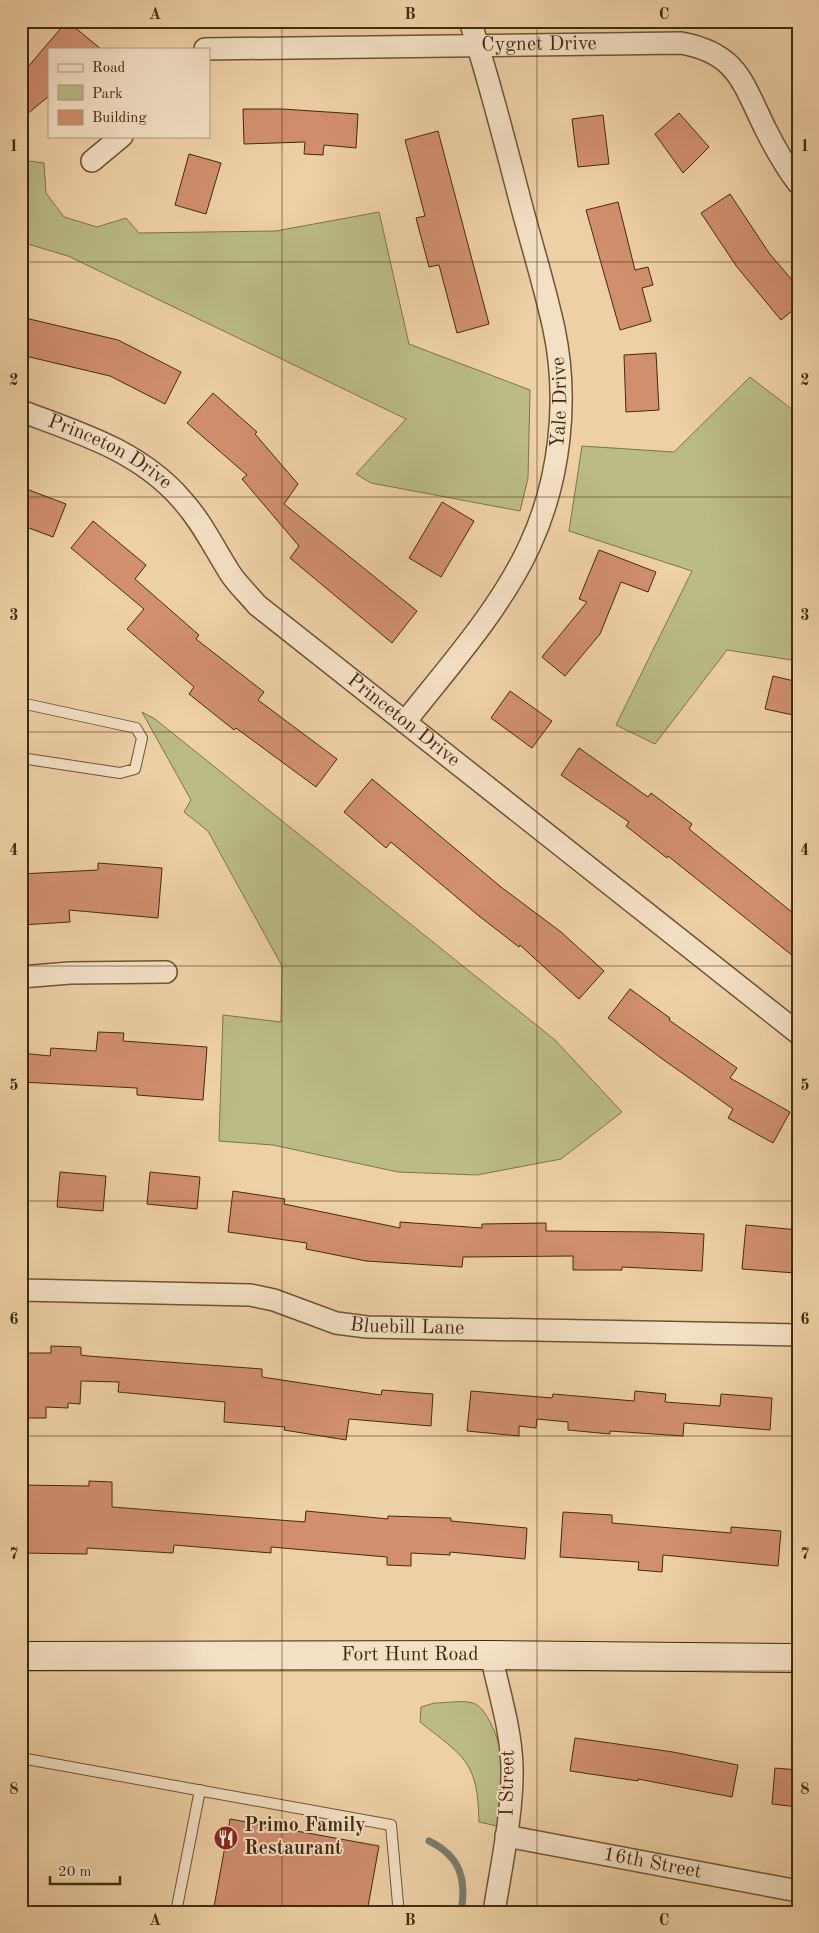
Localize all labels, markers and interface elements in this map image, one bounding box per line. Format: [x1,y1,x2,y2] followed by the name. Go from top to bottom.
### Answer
[149,7,161,23] text: A
[404,7,416,23] text: B
[659,7,669,23] text: C
[481,34,597,56] street label: Cygnet Drive
[48,48,210,138] legend
[92,61,126,76] text: Road
[92,87,123,102] text: Park
[92,111,147,126] text: Building
[9,139,19,155] text: 1
[800,139,810,155] text: 1
[548,356,571,449] street label: Yale Drive
[9,373,19,389] text: 2
[800,373,810,389] text: 2
[45,412,175,493] street label: Princeton Drive
[9,608,19,624] text: 3
[800,608,810,624] text: 3
[343,670,463,771] street label: Princeton Drive
[9,843,19,859] text: 4
[800,843,810,859] text: 4
[9,1078,19,1094] text: 5
[800,1078,810,1094] text: 5
[9,1312,19,1328] text: 6
[800,1312,810,1328] text: 6
[349,1315,464,1339] street label: Bluebill Lane
[9,1547,19,1563] text: 7
[800,1547,810,1563] text: 7
[341,1645,479,1665] street label: Fort Hunt Road
[497,1750,519,1816] street label: I Street
[9,1782,19,1798] text: 8
[800,1782,810,1798] text: 8
[244,1816,366,1859] place label: Primo Family Restaurant
[213,1825,239,1851] restaurant icon: Primo Family Restaurant
[602,1845,703,1883] street label: 16th Street
[50,1853,120,1885] scale bar
[58,1865,92,1880] text: 20 m
[149,1913,161,1929] text: A
[404,1913,416,1929] text: B
[659,1913,669,1929] text: C

